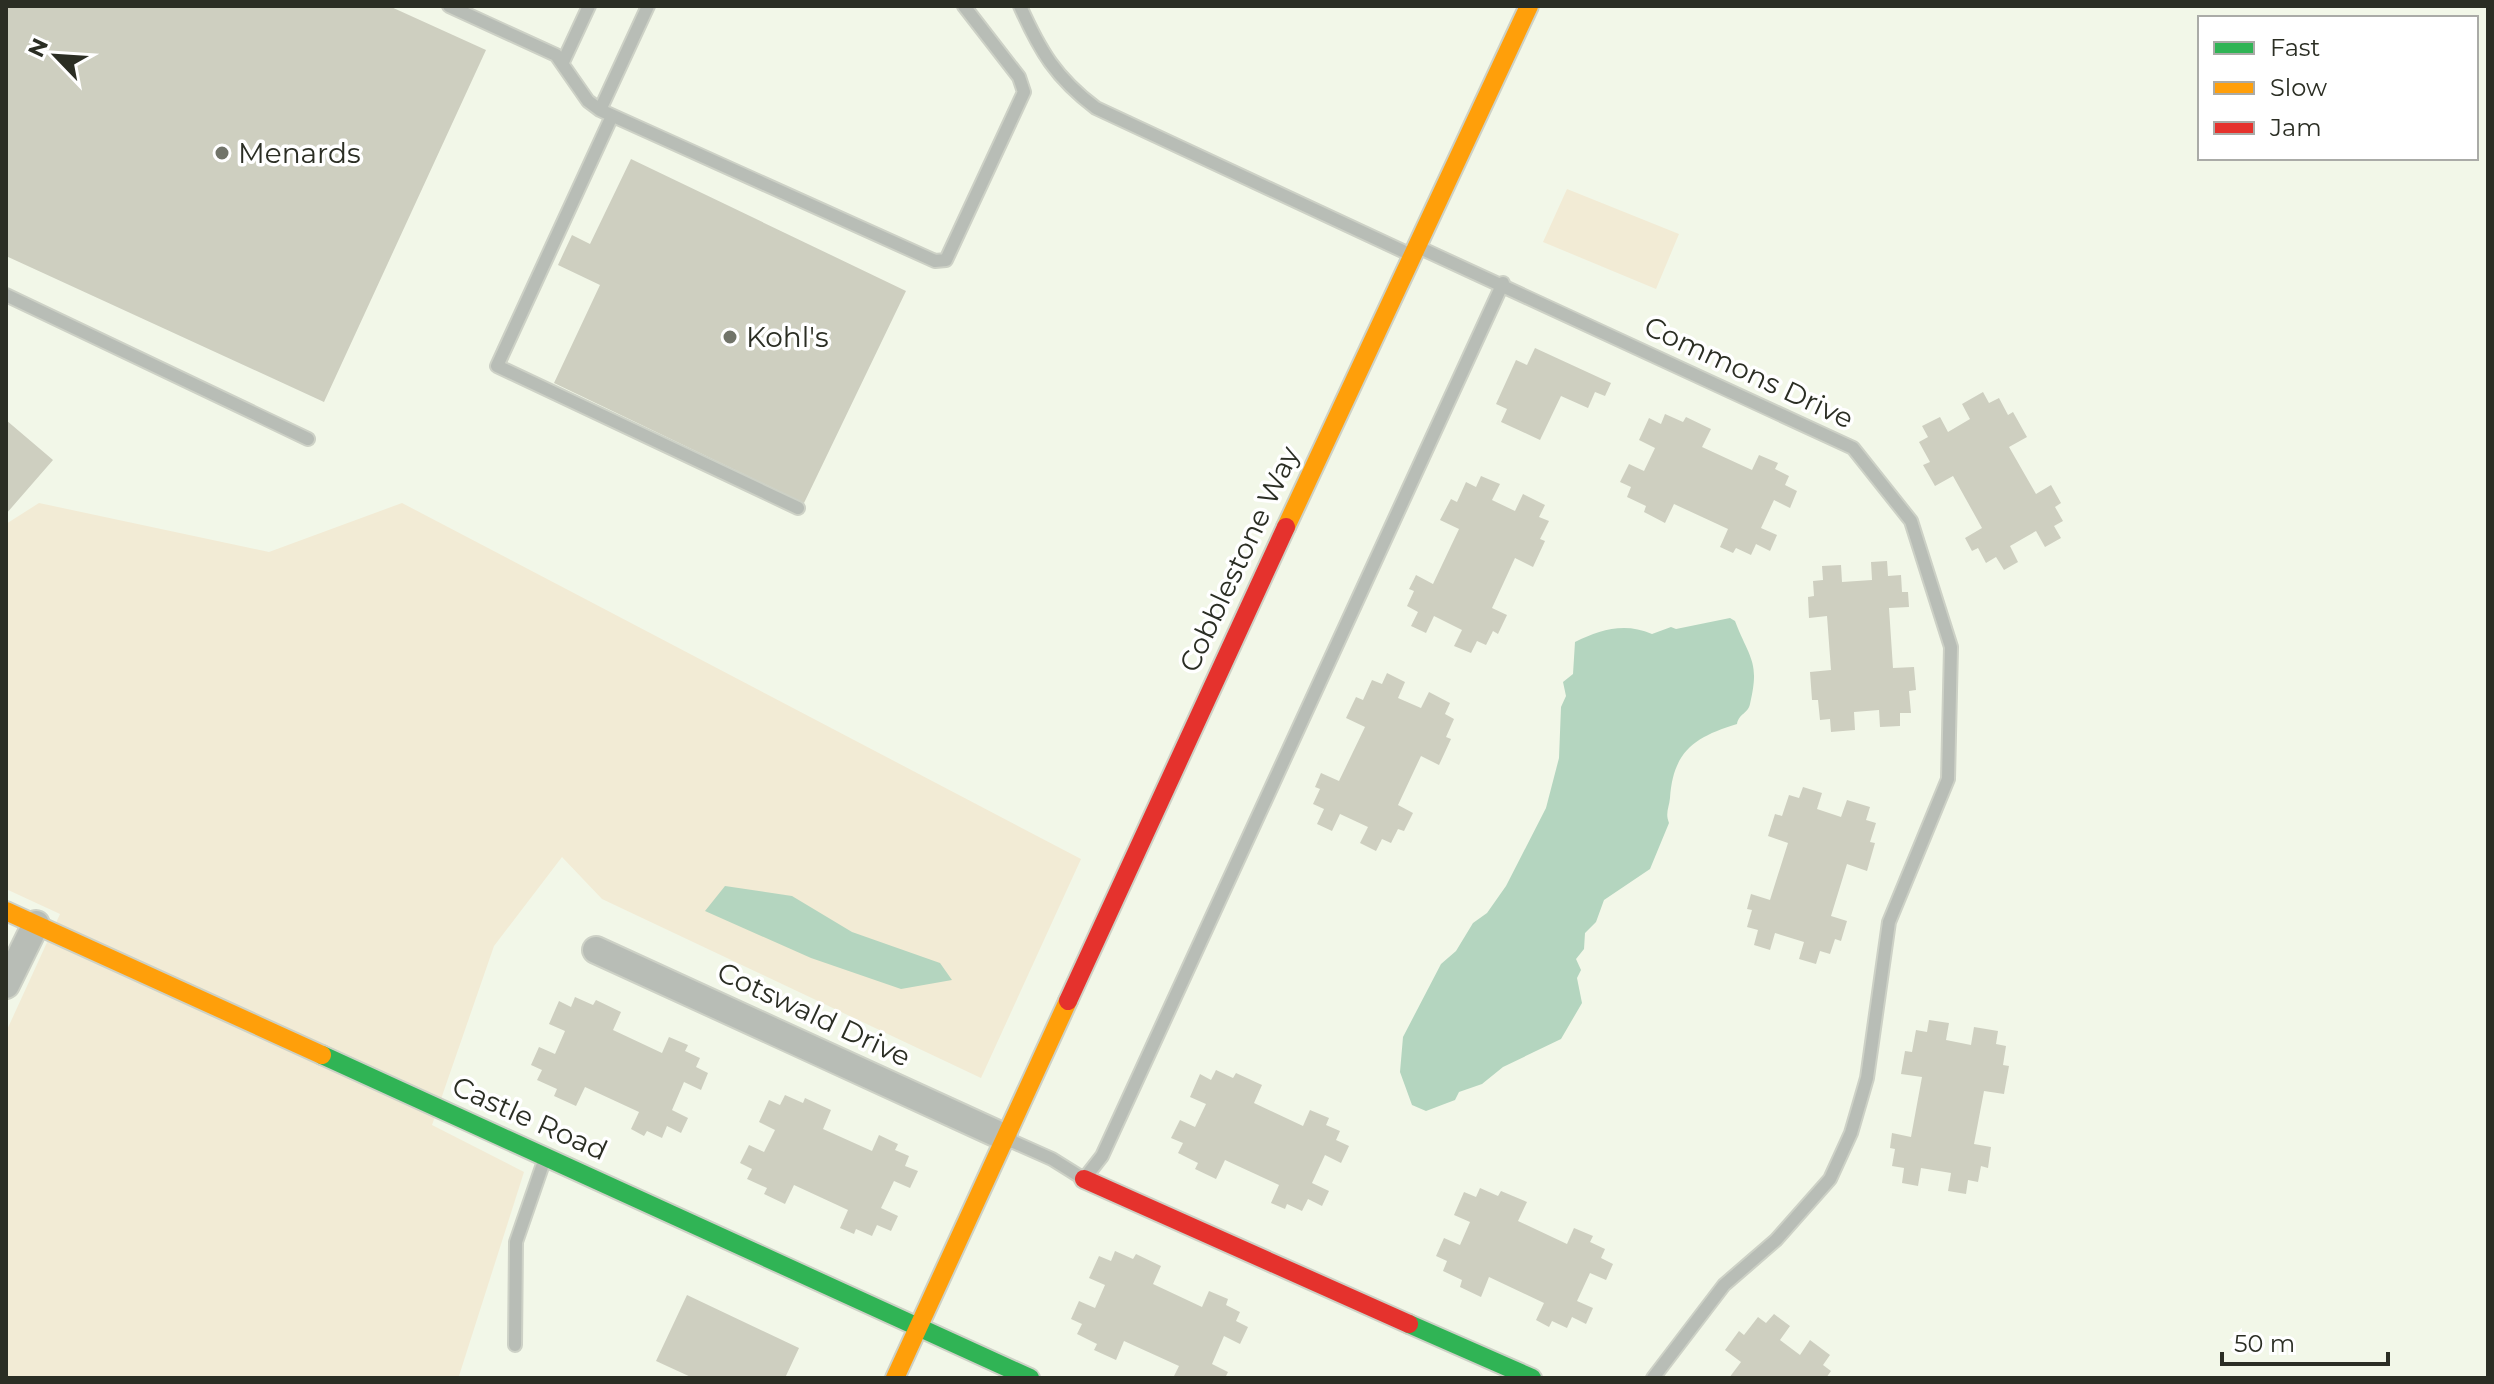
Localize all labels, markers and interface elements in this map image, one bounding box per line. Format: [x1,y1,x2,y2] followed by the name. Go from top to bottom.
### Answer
[16,16,96,96] north arrow
[2198,16,2478,160] legend
[2270,33,2321,62] text: Fast
[22,34,54,62] text: N
[2270,73,2327,102] text: Slow
[2269,113,2322,142] text: Jam
[238,136,361,170] place label: Menards
[213,144,231,162] marker: Menards
[1639,309,1859,435] street label: Commons Drive
[746,320,829,354] place label: Kohl's
[721,328,739,346] marker: Kohl's
[1172,440,1307,677] street label: Cobblestone Way
[712,954,916,1074] street label: Cotswald Drive
[447,1069,613,1167] street label: Castle Road
[2222,1316,2388,1366] scale bar
[2234,1329,2295,1358] text: 50 m

